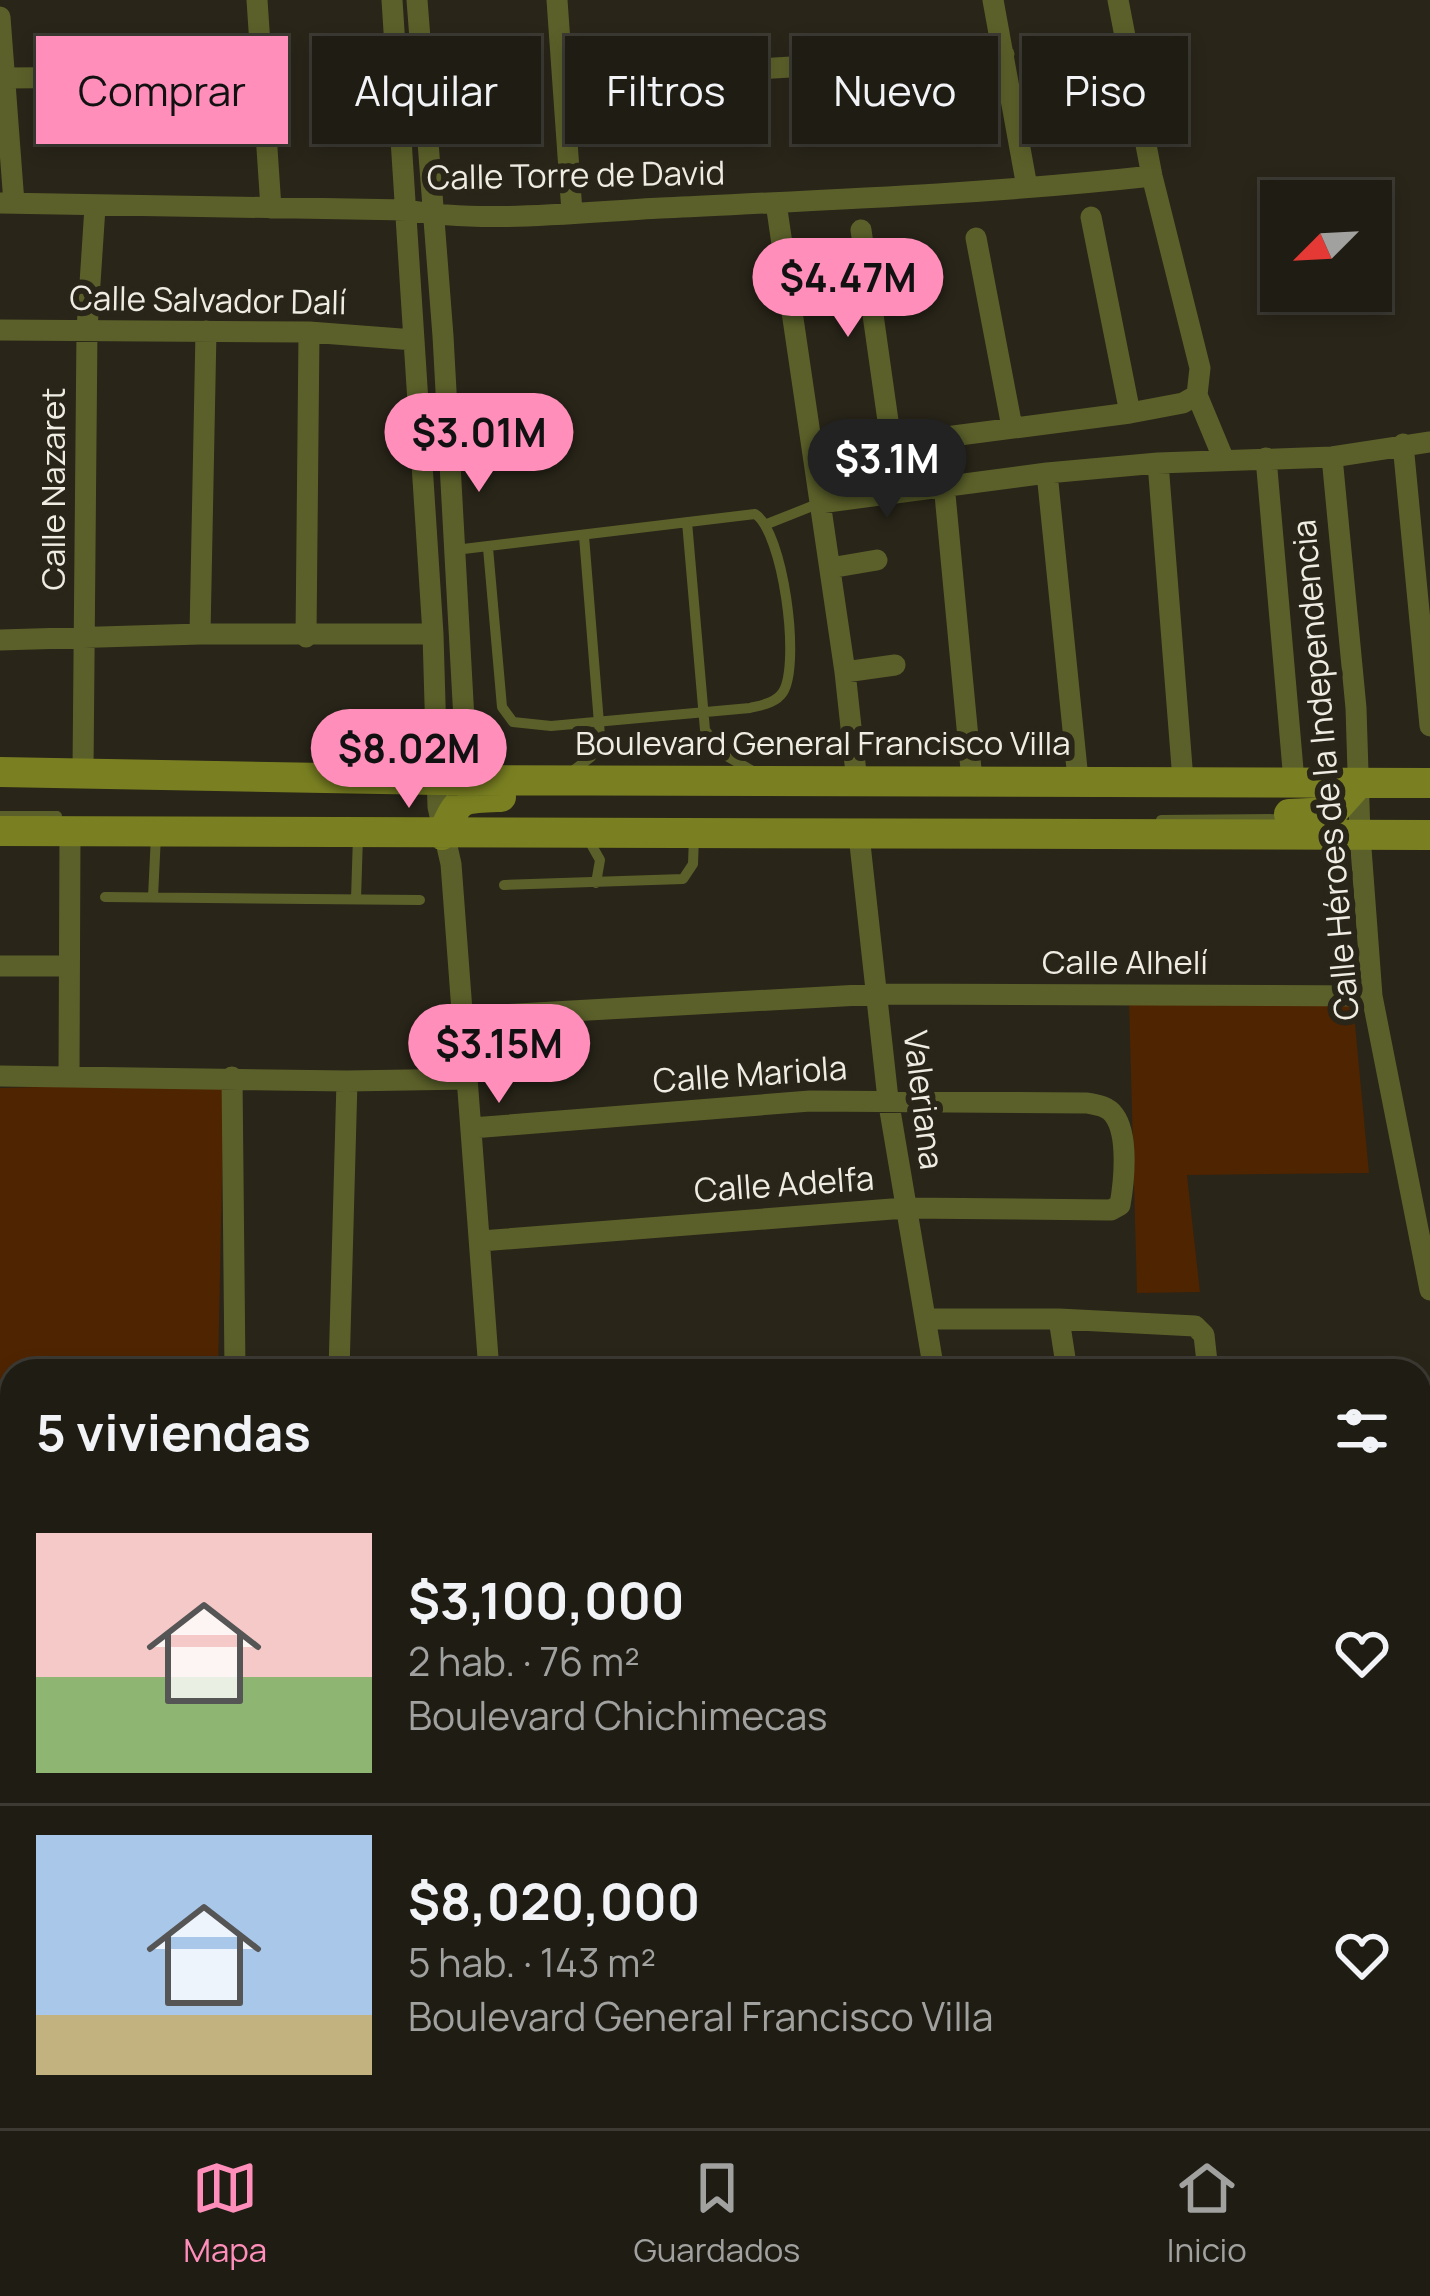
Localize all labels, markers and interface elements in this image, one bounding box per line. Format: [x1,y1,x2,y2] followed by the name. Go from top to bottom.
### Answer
[36,36,288,144] chip: Comprar
[312,36,541,144] chip: Alquilar
[565,36,768,144] chip: Filtros
[792,36,998,144] chip: Nuevo
[1022,36,1188,144] chip: Piso
[426,149,726,200] street label: Calle Torre de David
[1260,180,1392,312] north arrow
[1260,180,1392,312] map controls
[750,238,946,340] pin: $4.47M
[779,250,917,304] text: $4.47M
[69,275,347,324] street label: Calle Salvador Dalí
[30,387,75,591] street label: Calle Nazaret
[381,393,577,495] pin: $3.01M
[411,405,547,459] text: $3.01M
[803,419,971,521] pin: $3.1M
[835,431,939,485] text: $3.1M
[1280,518,1369,1022] street label: Calle Héroes de la Independencia
[311,709,507,811] pin: $8.02M
[575,720,1071,765] street label: Boulevard General Francisco Villa
[338,721,480,775] text: $8.02M
[1042,939,1208,984] street label: Calle Alhelí
[401,1004,597,1106] pin: $3.15M
[435,1016,563,1070] text: $3.15M
[894,1028,955,1172] street label: Valeriana
[651,1044,849,1103] street label: Calle Mariola
[692,1155,875,1212] street label: Calle Adelfa
[36,1397,311,1466] text: 5 viviendas
[1329,1398,1395,1464] icon: filters
[408,1565,685,1634] text: $3,100,000
[132,1581,276,1725] icon: home
[1329,1620,1395,1686] icon: heart
[408,1634,640,1688] text: 2 hab. · 76 m²
[408,1688,828,1742] text: Boulevard Chichimecas
[408,1866,700,1935] text: $8,020,000
[132,1883,276,2027] icon: home
[1329,1922,1395,1988] icon: heart
[408,1935,656,1989] text: 5 hab. · 143 m²
[408,1989,993,2043] text: Boulevard General Francisco Villa
[183,2155,267,2272] tab: Mapa
[634,2155,800,2272] tab: Guardados
[1167,2155,1247,2272] tab: Inicio

